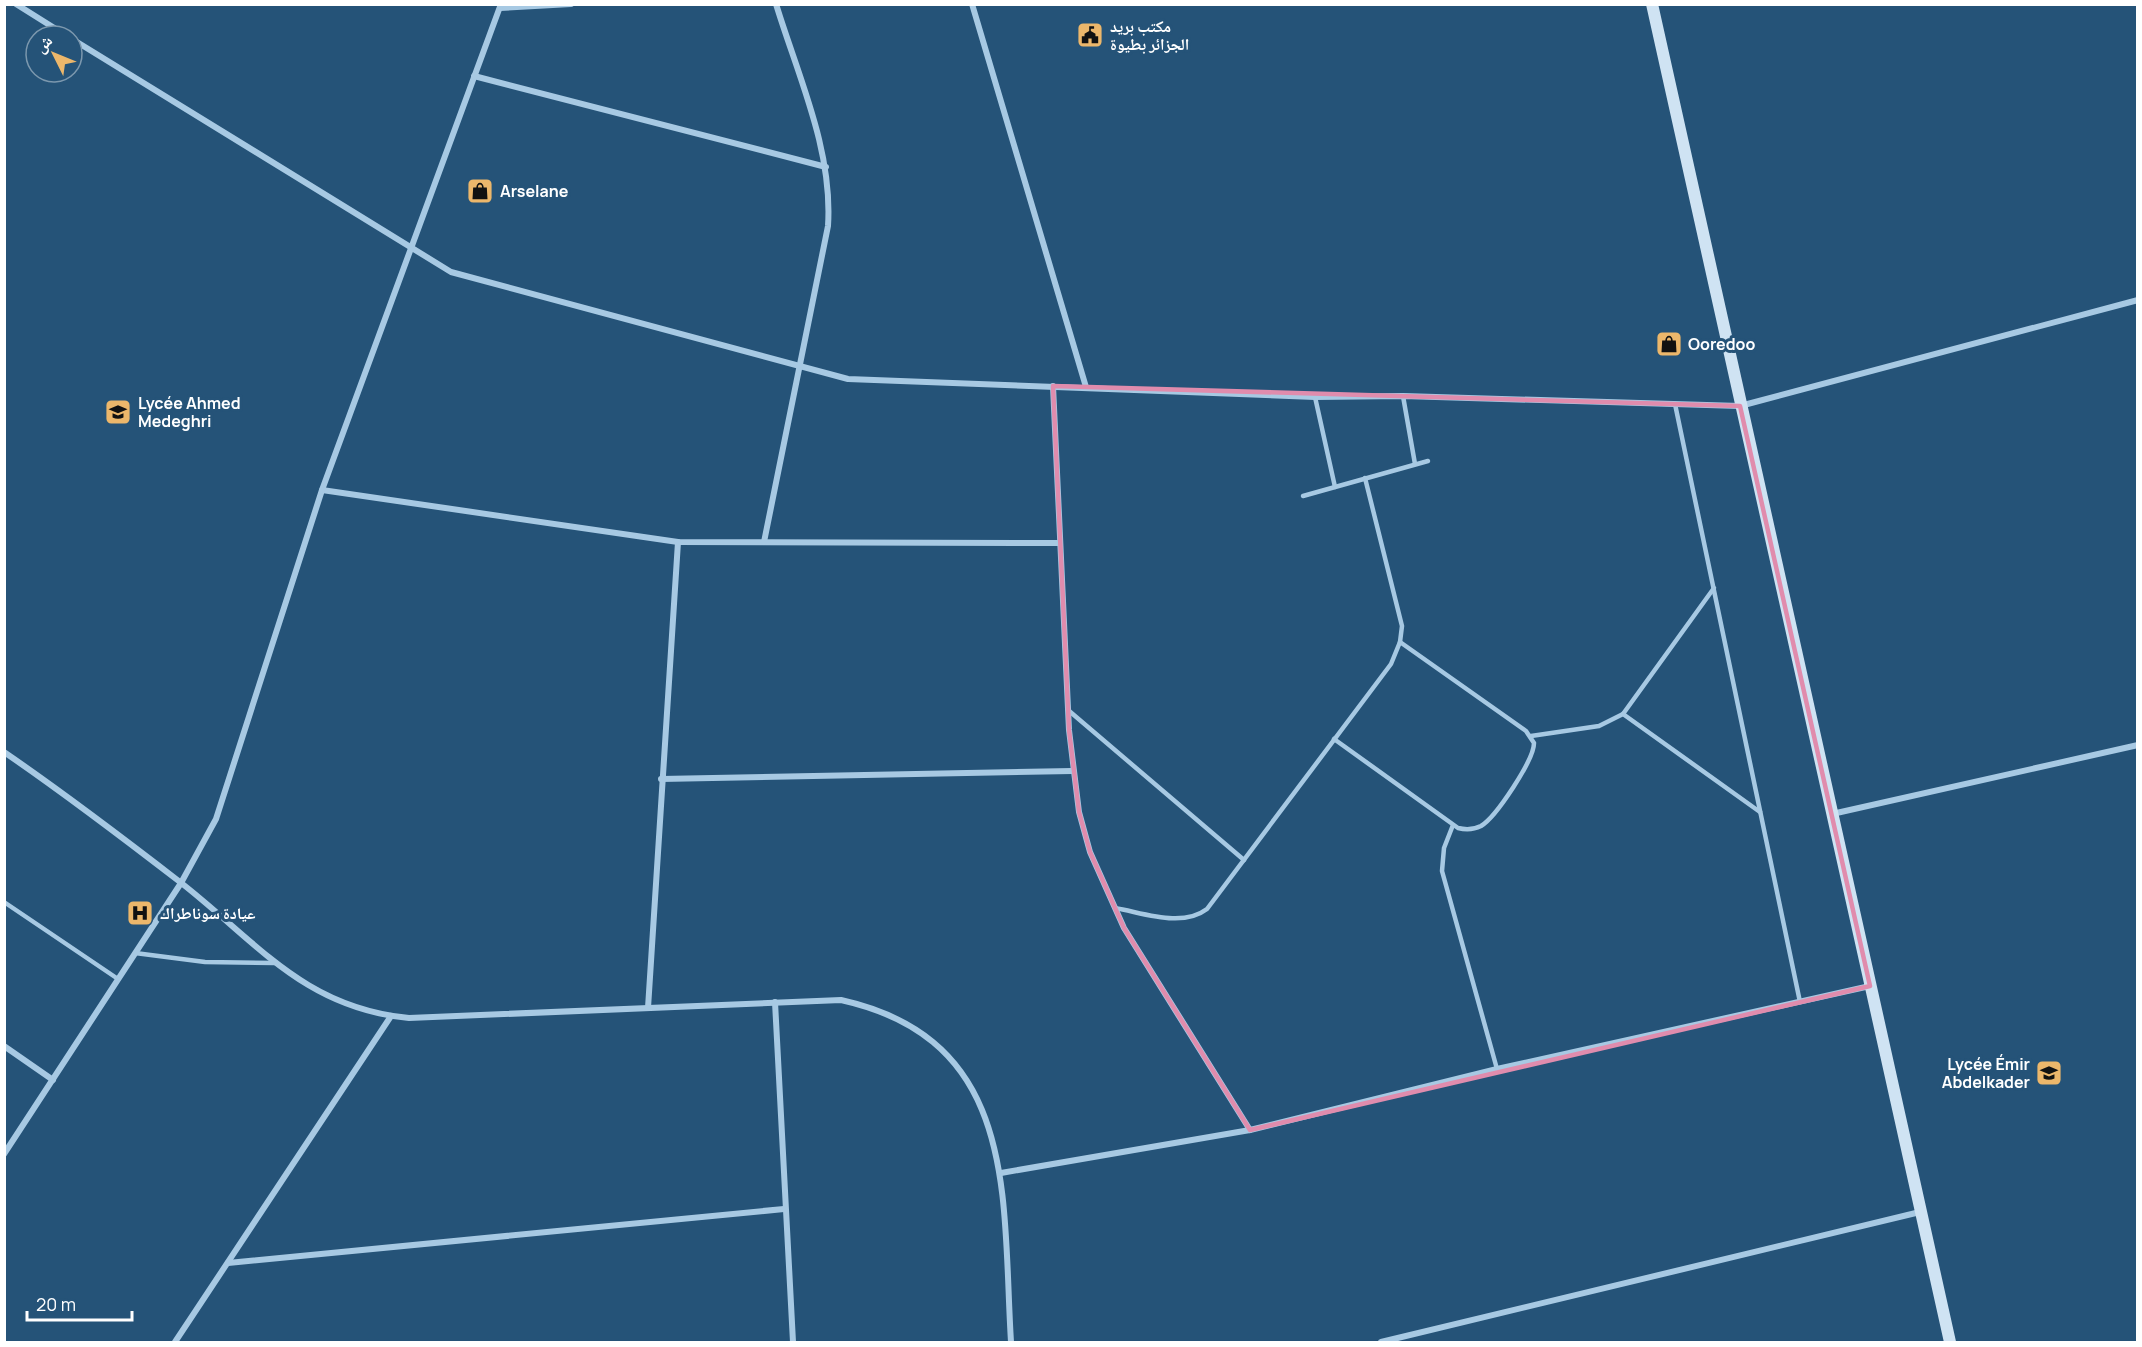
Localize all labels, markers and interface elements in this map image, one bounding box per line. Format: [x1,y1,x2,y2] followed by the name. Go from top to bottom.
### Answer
[1110,15,1189,55] place label: مكتب بريد الجزائر بطيوة
[1075,20,1105,50] public building icon: مكتب بريد الجزائر بطيوة
[24,24,84,84] north arrow
[29,30,57,57] text: ش
[465,176,495,206] shop icon: Arselane
[500,180,569,202] place label: Arselane
[1654,329,1684,359] shop icon: Ooredoo
[1688,333,1755,355] place label: Ooredoo
[138,392,241,432] place label: Lycée Ahmed Medeghri
[103,397,133,427] school or university icon: Lycée Ahmed Medeghri
[125,898,155,928] hospital icon: عيادة سوناطراك
[160,902,255,924] place label: عيادة سوناطراك
[1942,1053,2030,1093] place label: Lycée Émir Abdelkader
[2034,1058,2064,1088] school or university icon: Lycée Émir Abdelkader
[27,1284,132,1322] scale bar
[36,1292,76,1316] text: 20 m

